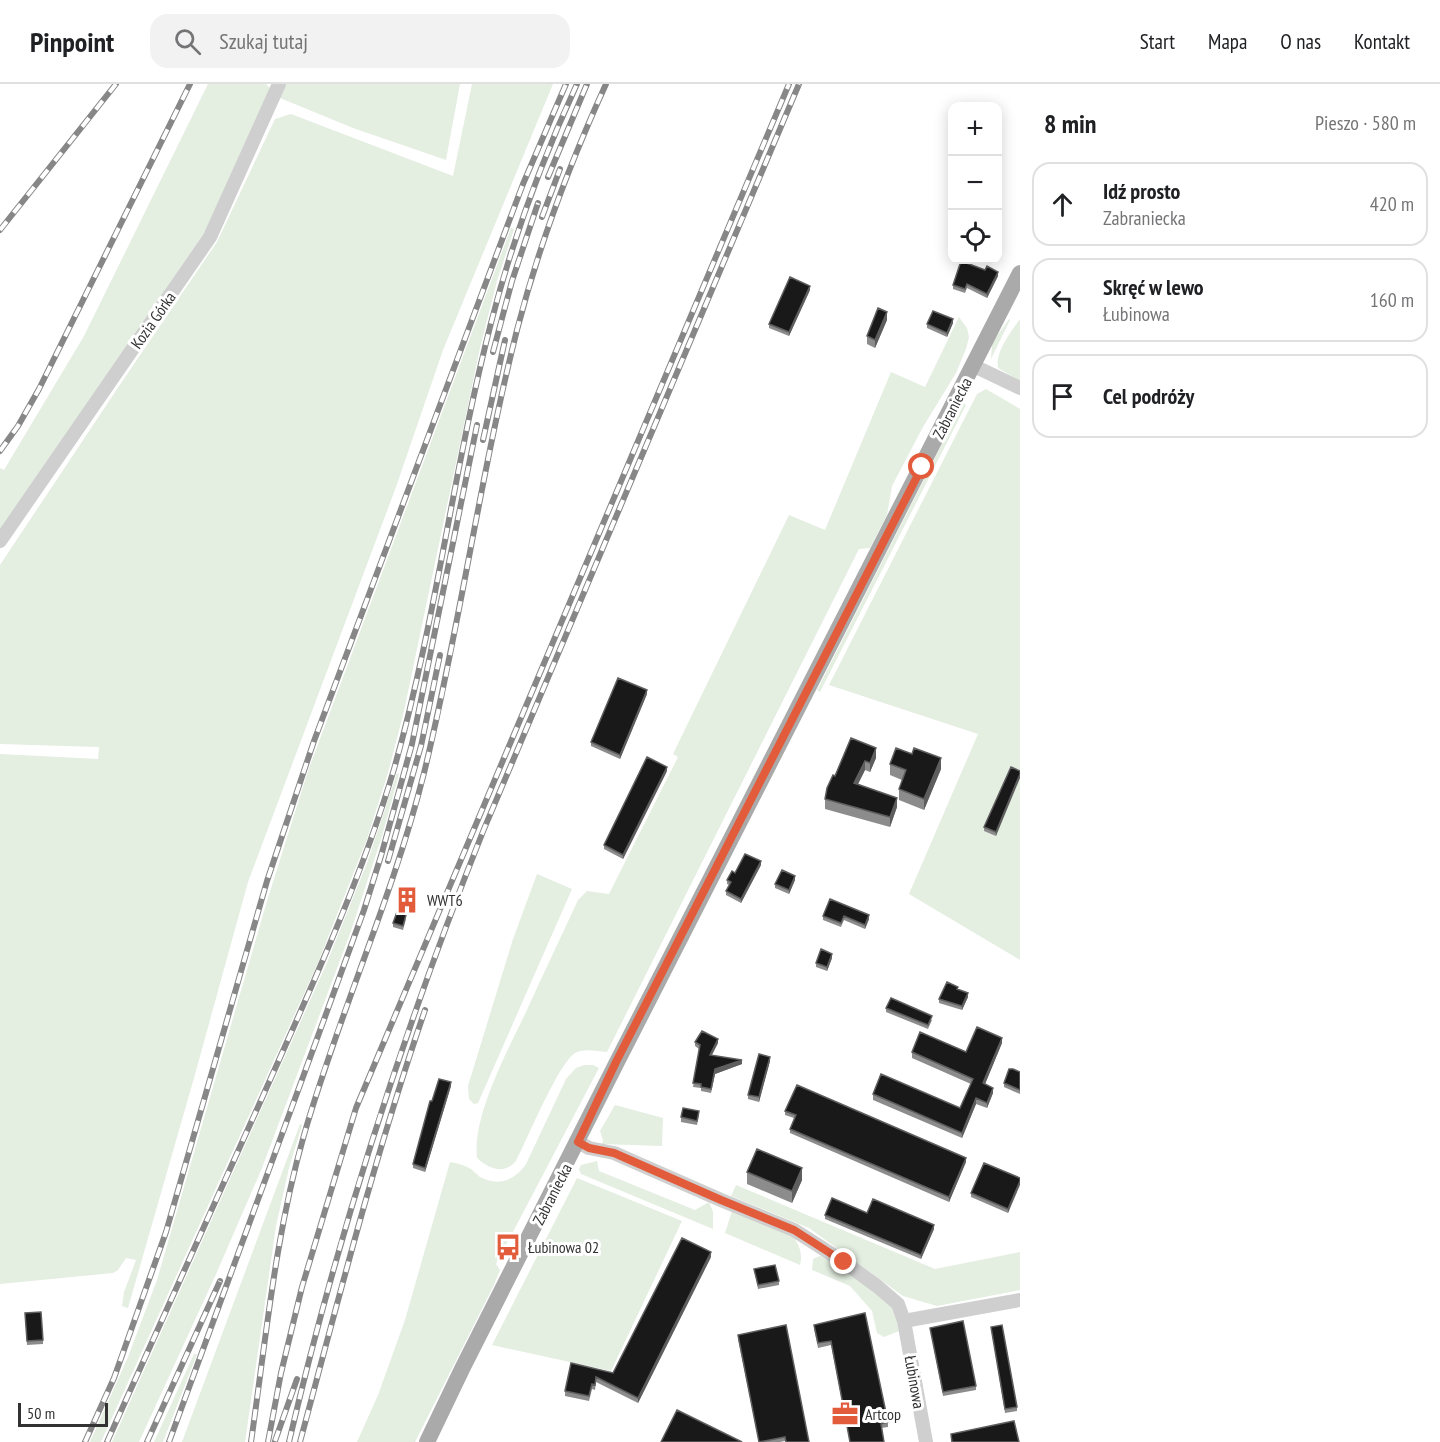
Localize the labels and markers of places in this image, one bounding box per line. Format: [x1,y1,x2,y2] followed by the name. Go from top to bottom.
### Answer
[392,885,422,915] building icon: WWT6
[427,890,463,910] place label: WWT6
[493,1232,523,1262] bus stop icon: Łubinowa 02
[528,1237,599,1257] place label: Łubinowa 02
[830,1399,860,1429] office icon: Artcop
[865,1404,901,1424] place label: Artcop

